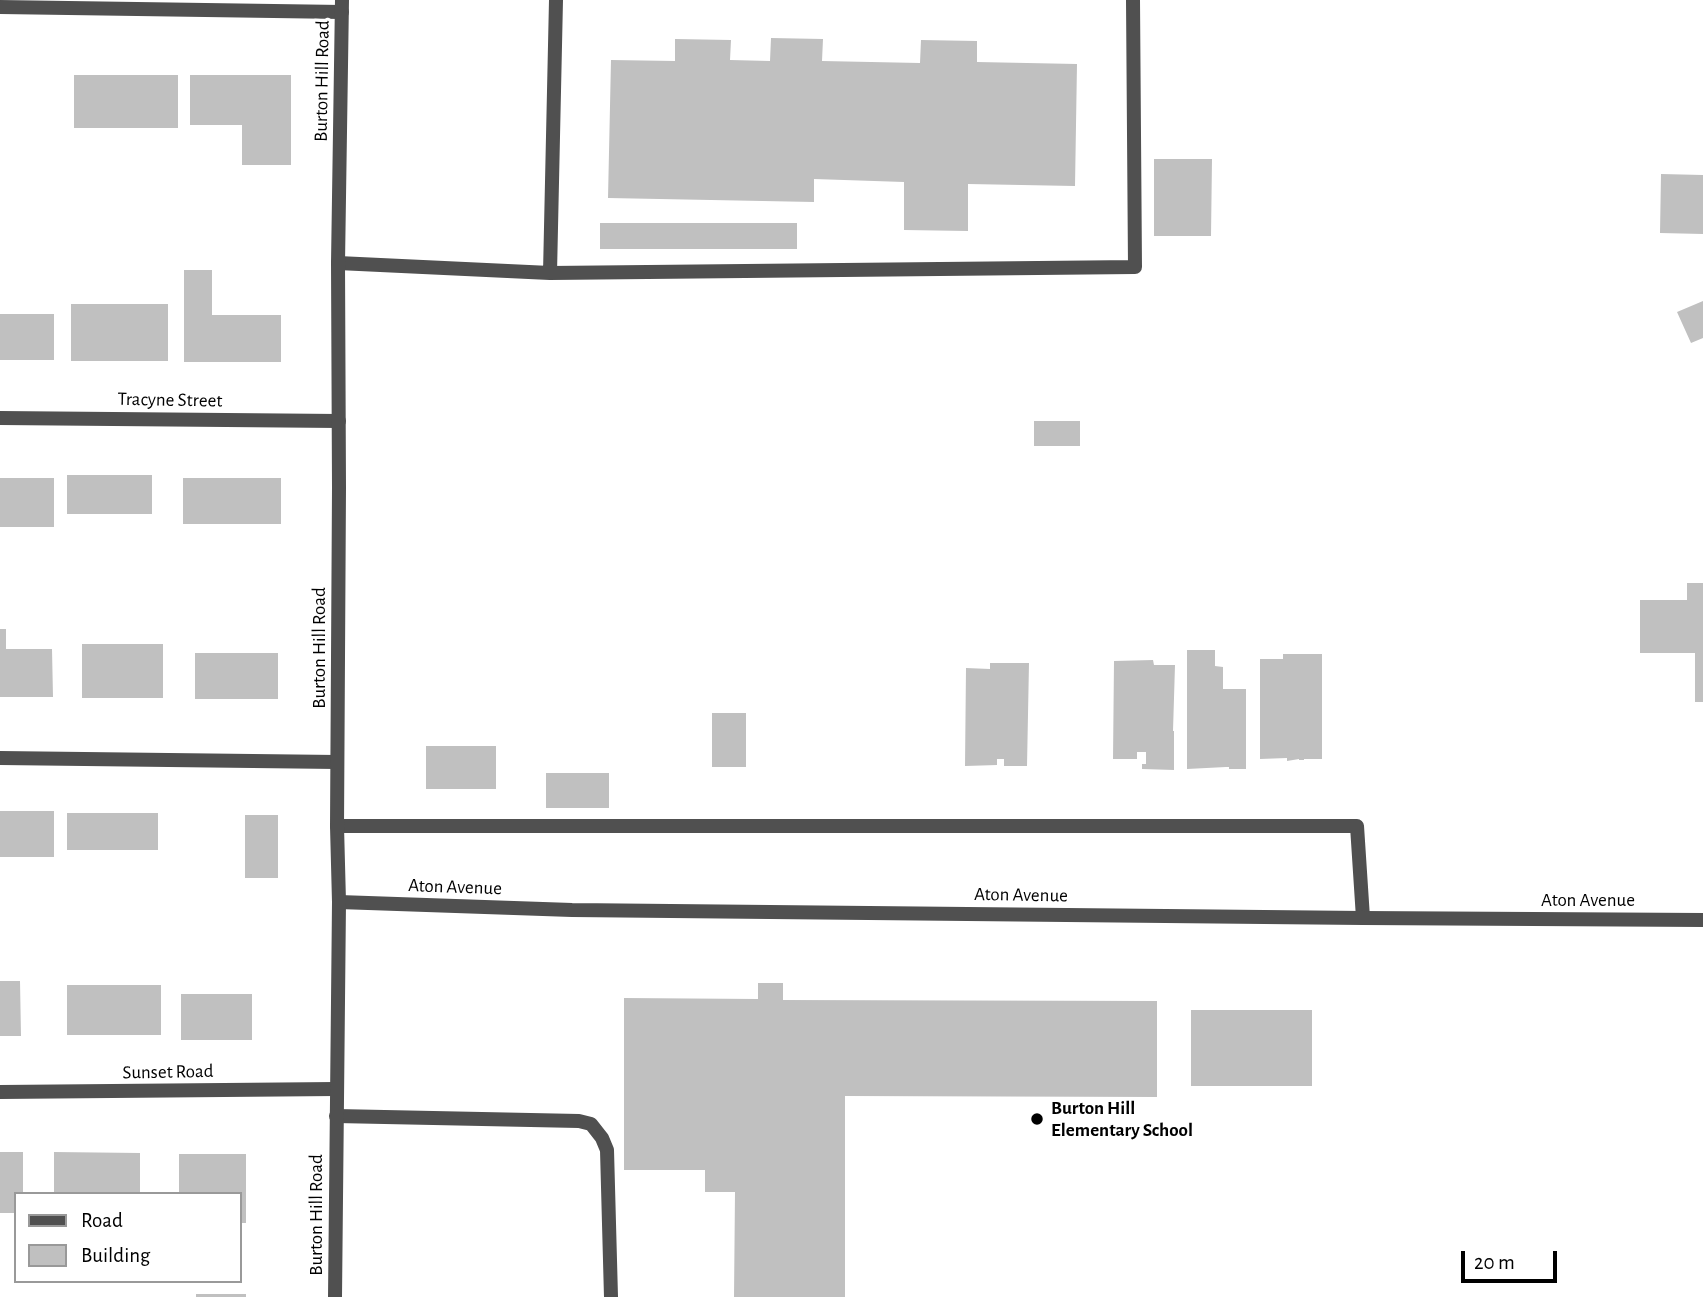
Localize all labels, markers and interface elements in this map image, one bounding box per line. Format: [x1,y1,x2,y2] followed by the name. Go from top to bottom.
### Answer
[310,20,334,142] street label: Burton Hill Road
[117,388,223,412] street label: Tracyne Street
[308,587,330,709] street label: Burton Hill Road
[408,874,502,900] street label: Aton Avenue
[974,883,1068,907] street label: Aton Avenue
[1541,889,1635,911] street label: Aton Avenue
[122,1060,214,1084] street label: Sunset Road
[1051,1097,1193,1141] place label: Burton Hill Elementary School
[1029,1111,1045,1127] marker: Burton Hill Elementary School
[305,1154,327,1276] street label: Burton Hill Road
[14,1192,242,1283] legend
[81,1210,123,1231] text: Road
[1465,1238,1561,1282] scale bar
[81,1245,150,1266] text: Building
[1474,1252,1515,1273] text: 20 m

